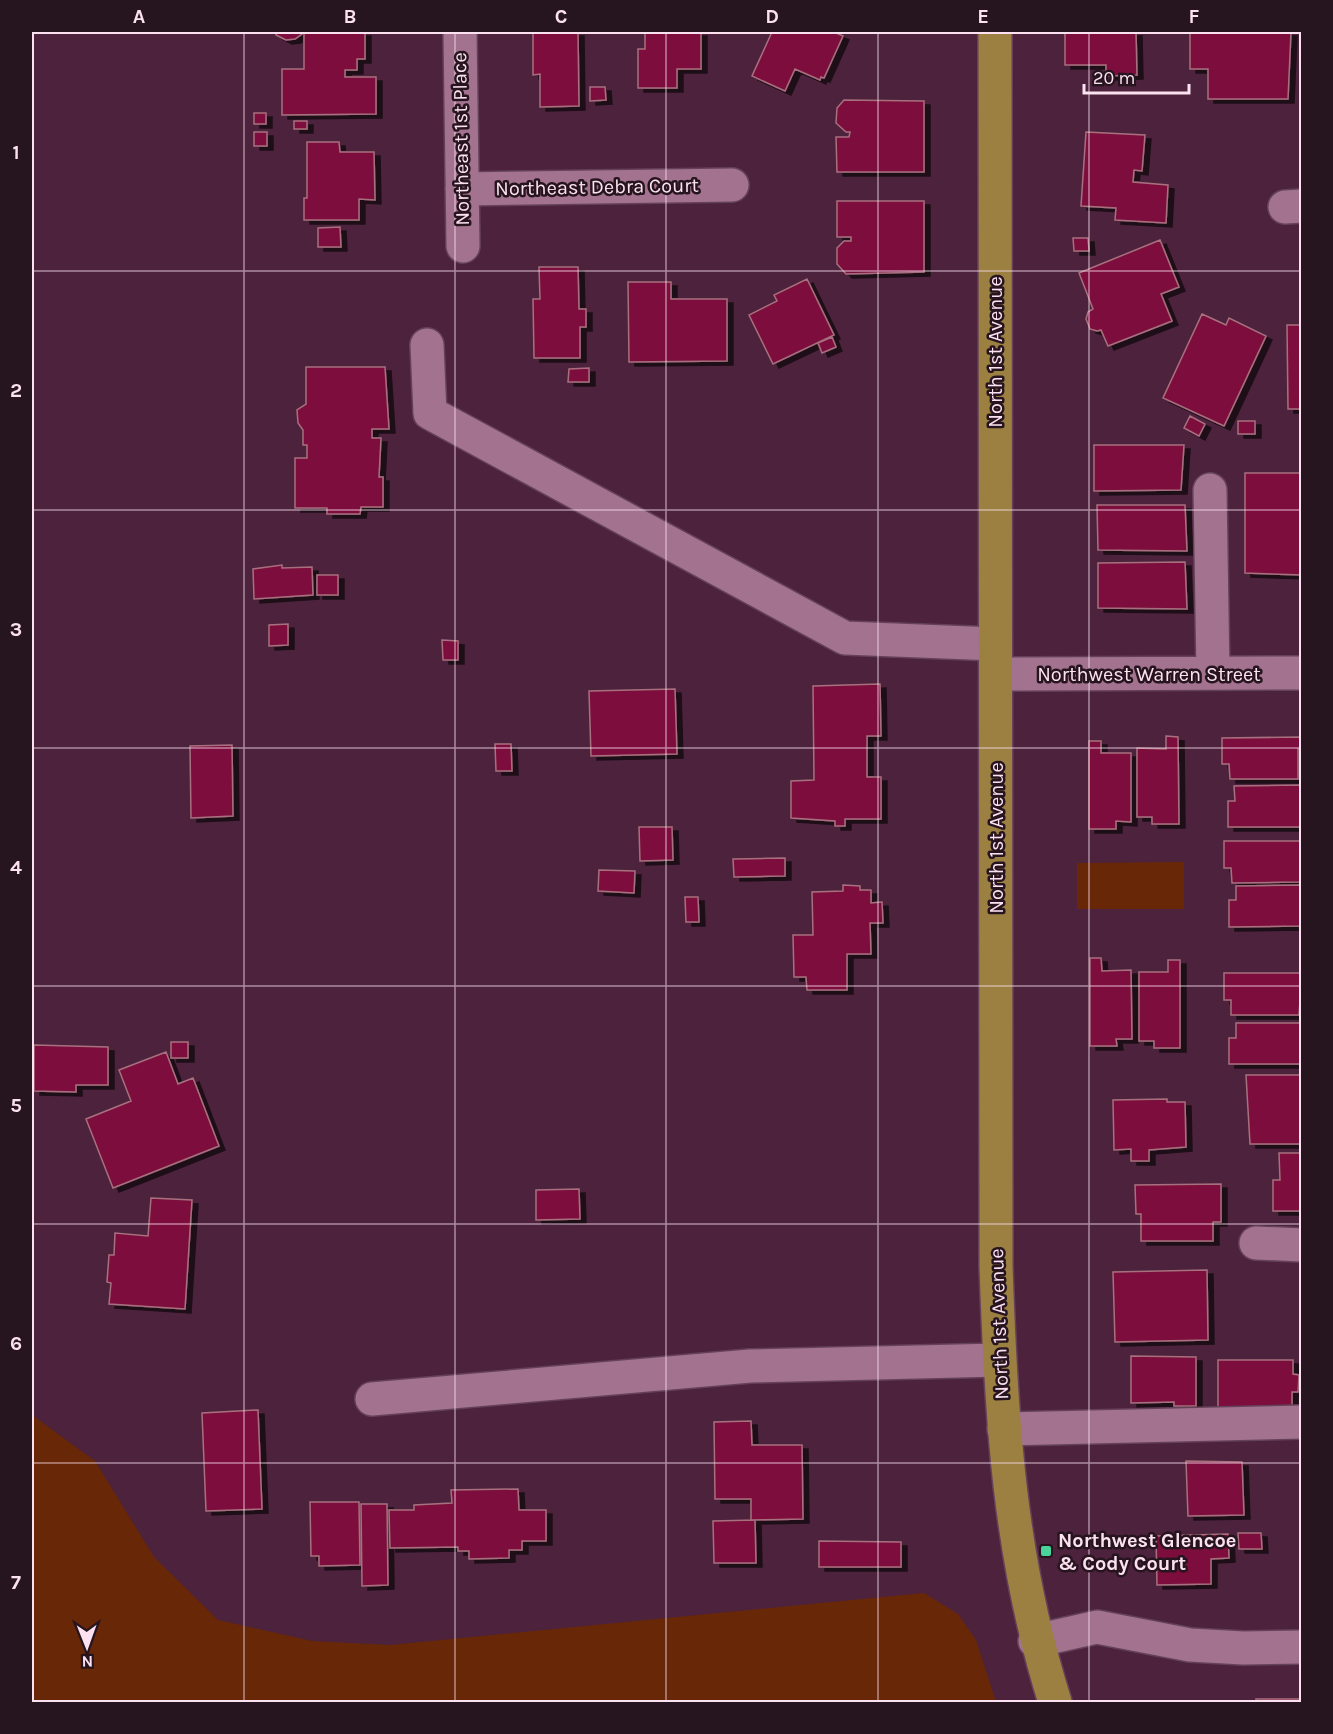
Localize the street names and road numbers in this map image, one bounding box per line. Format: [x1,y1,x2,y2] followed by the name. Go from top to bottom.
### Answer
[448,52,474,226] street label: Northeast 1st Place
[495,174,700,200] street label: Northeast Debra Court
[984,276,1007,428] street label: North 1st Avenue
[1037,663,1261,686] street label: Northwest Warren Street
[985,762,1008,914] street label: North 1st Avenue
[985,1248,1013,1400] street label: North 1st Avenue

